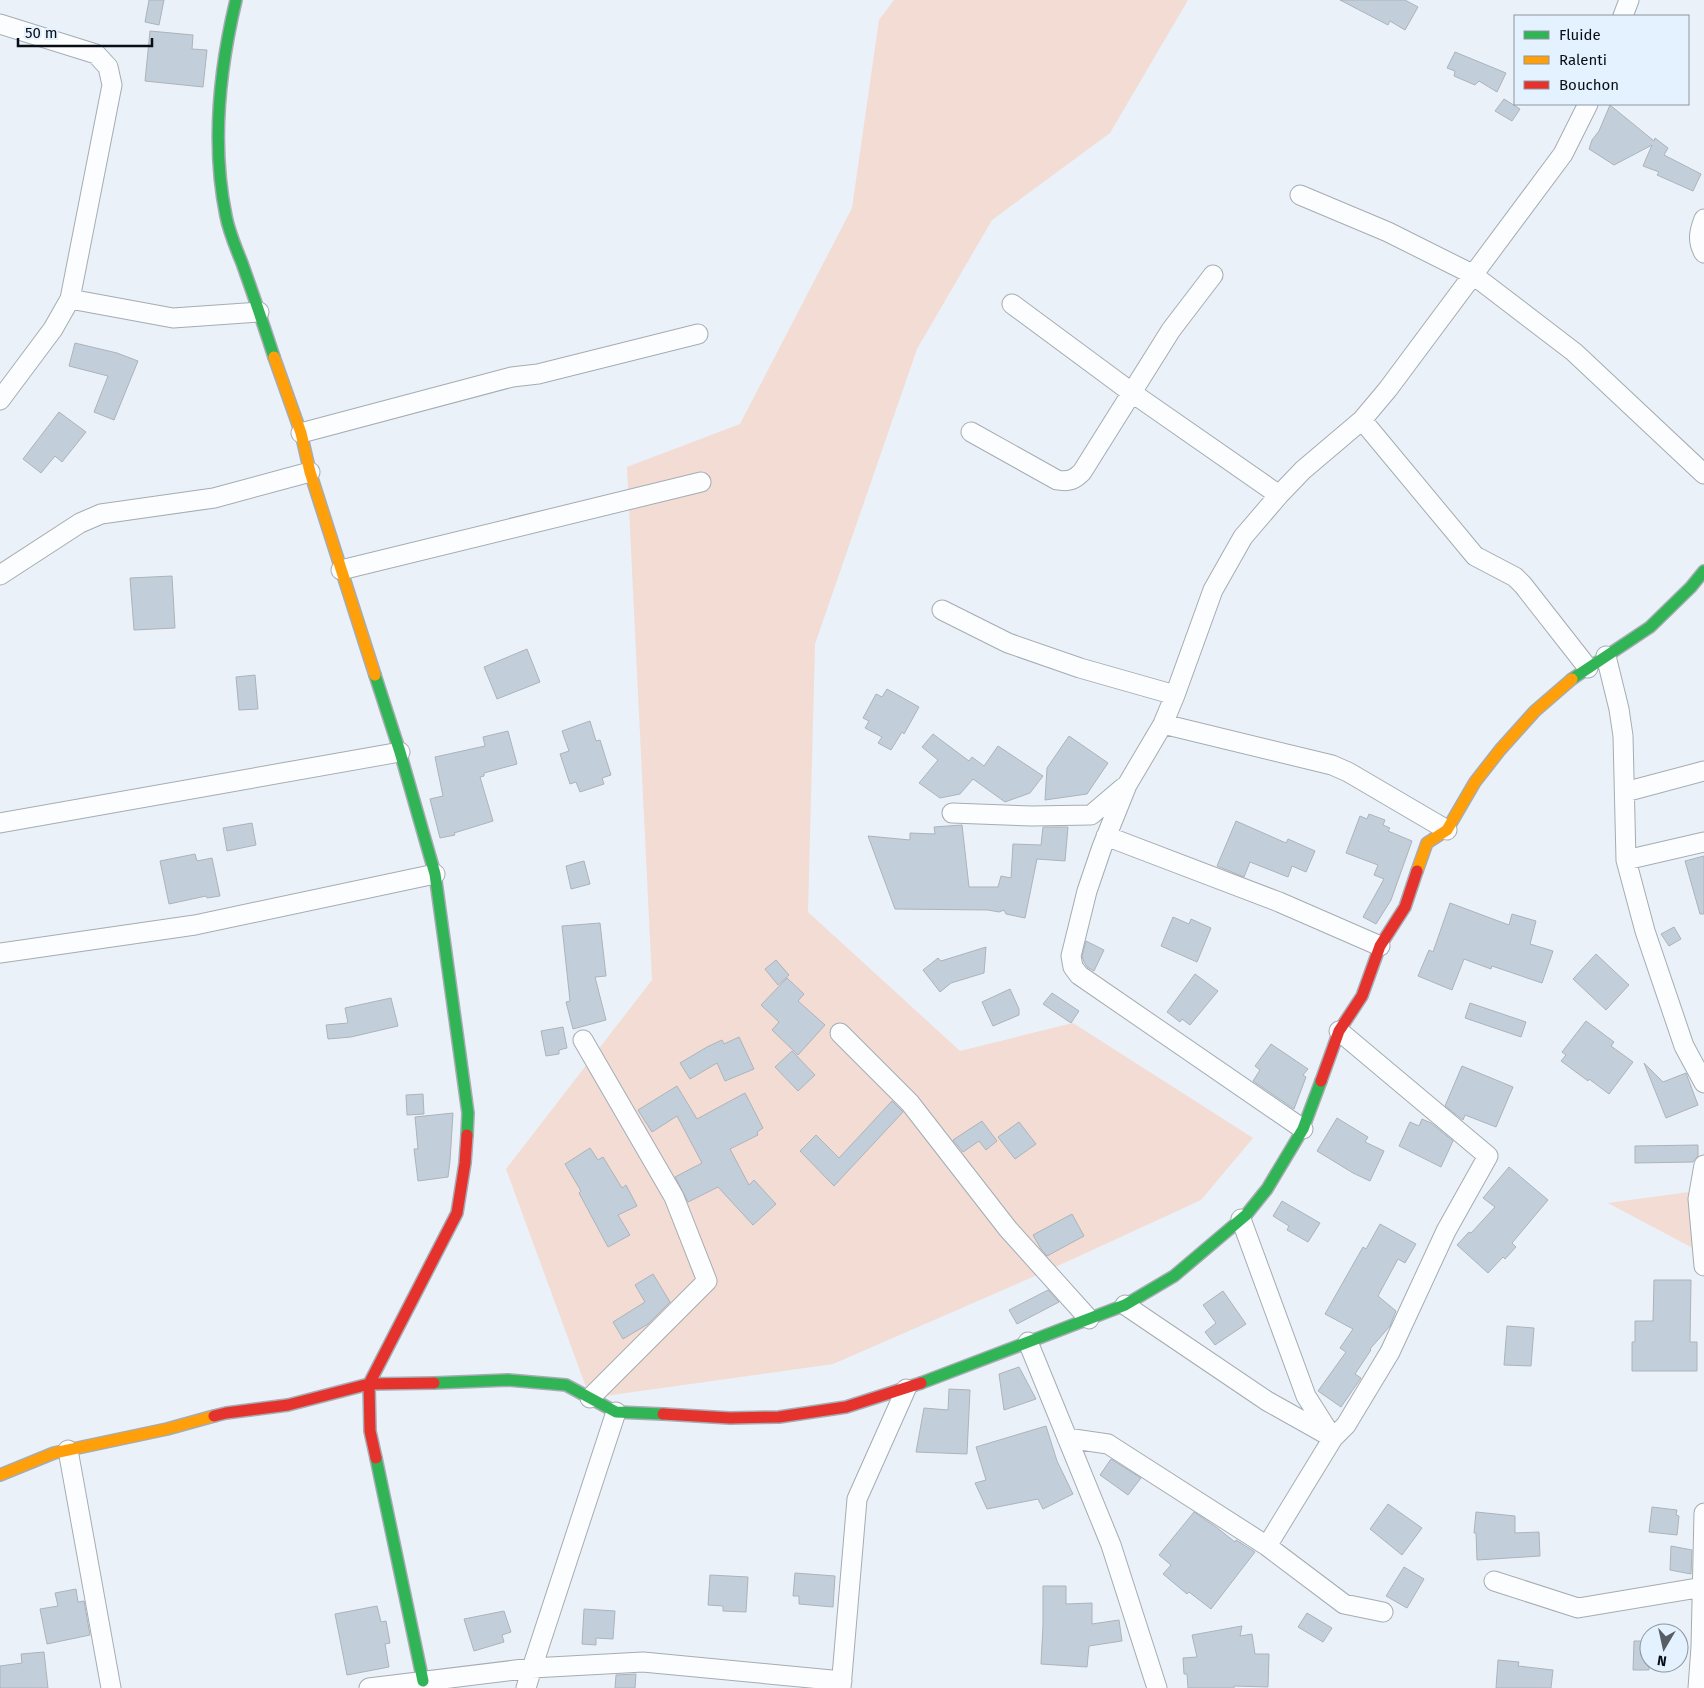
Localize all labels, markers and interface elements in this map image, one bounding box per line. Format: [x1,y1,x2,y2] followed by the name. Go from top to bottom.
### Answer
[18,15,151,47] scale bar
[1514,15,1689,105] legend
[25,24,58,42] text: 50 m
[1559,26,1601,44] text: Fluide
[1559,51,1607,69] text: Ralenti
[1559,76,1619,94] text: Bouchon
[1639,1623,1689,1673] north arrow
[1656,1651,1668,1669] text: N

